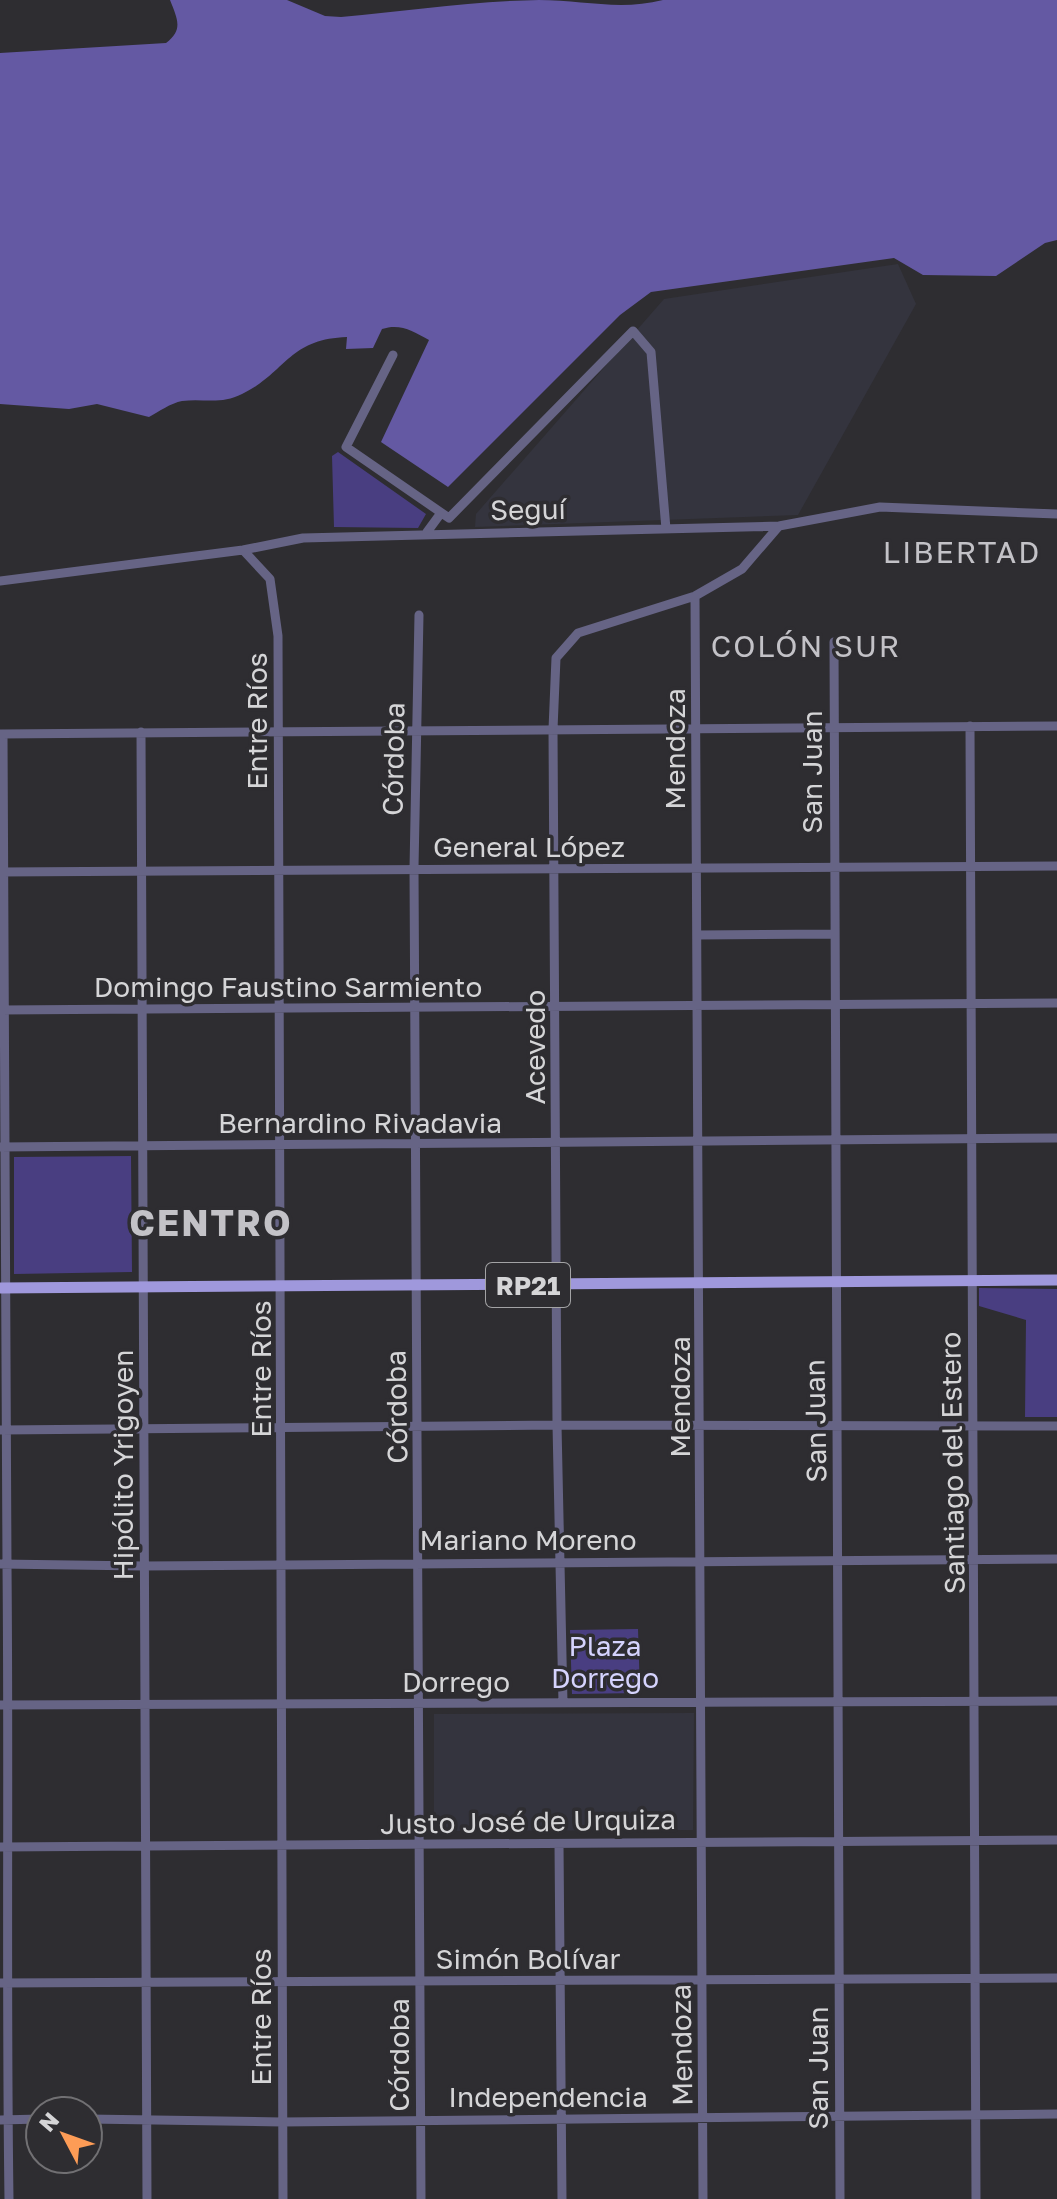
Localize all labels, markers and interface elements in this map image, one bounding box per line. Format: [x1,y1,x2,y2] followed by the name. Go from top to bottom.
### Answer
[490,492,568,526] street label: Seguí
[883,534,1041,570] district label: LIBERTAD
[711,628,901,664] district label: COLÓN SUR
[240,652,273,790] street label: Entre Ríos
[658,688,691,810] street label: Mendoza
[376,702,410,816] street label: Córdoba
[795,710,828,834] street label: San Juan
[433,830,625,863] street label: General López
[94,970,482,1003] street label: Domingo Faustino Sarmiento
[518,990,551,1104] street label: Acevedo
[218,1106,502,1139] street label: Bernardino Rivadavia
[129,1201,293,1244] district label: CENTRO
[486,1263,570,1307] road number: RP21
[244,1300,277,1438] street label: Entre Ríos
[933,1332,971,1594] street label: Santiago del Estero
[663,1336,696,1458] street label: Mendoza
[106,1350,139,1580] street label: Hipólito Yrigoyen
[379,1350,413,1464] street label: Córdoba
[797,1359,833,1483] street label: San Juan
[420,1523,636,1556] street label: Mariano Moreno
[551,1629,659,1694] park label: Plaza Dorrego
[402,1665,510,1698] street label: Dorrego
[380,1802,676,1840] street label: Justo José de Urquiza
[436,1942,620,1975] street label: Simón Bolívar
[244,1948,277,2086] street label: Entre Ríos
[663,1984,699,2106] street label: Mendoza
[382,1998,415,2112] street label: Córdoba
[801,2006,834,2130] street label: San Juan
[448,2080,648,2113] street label: Independencia
[24,2095,104,2175] north arrow
[33,2106,64,2137] text: N

